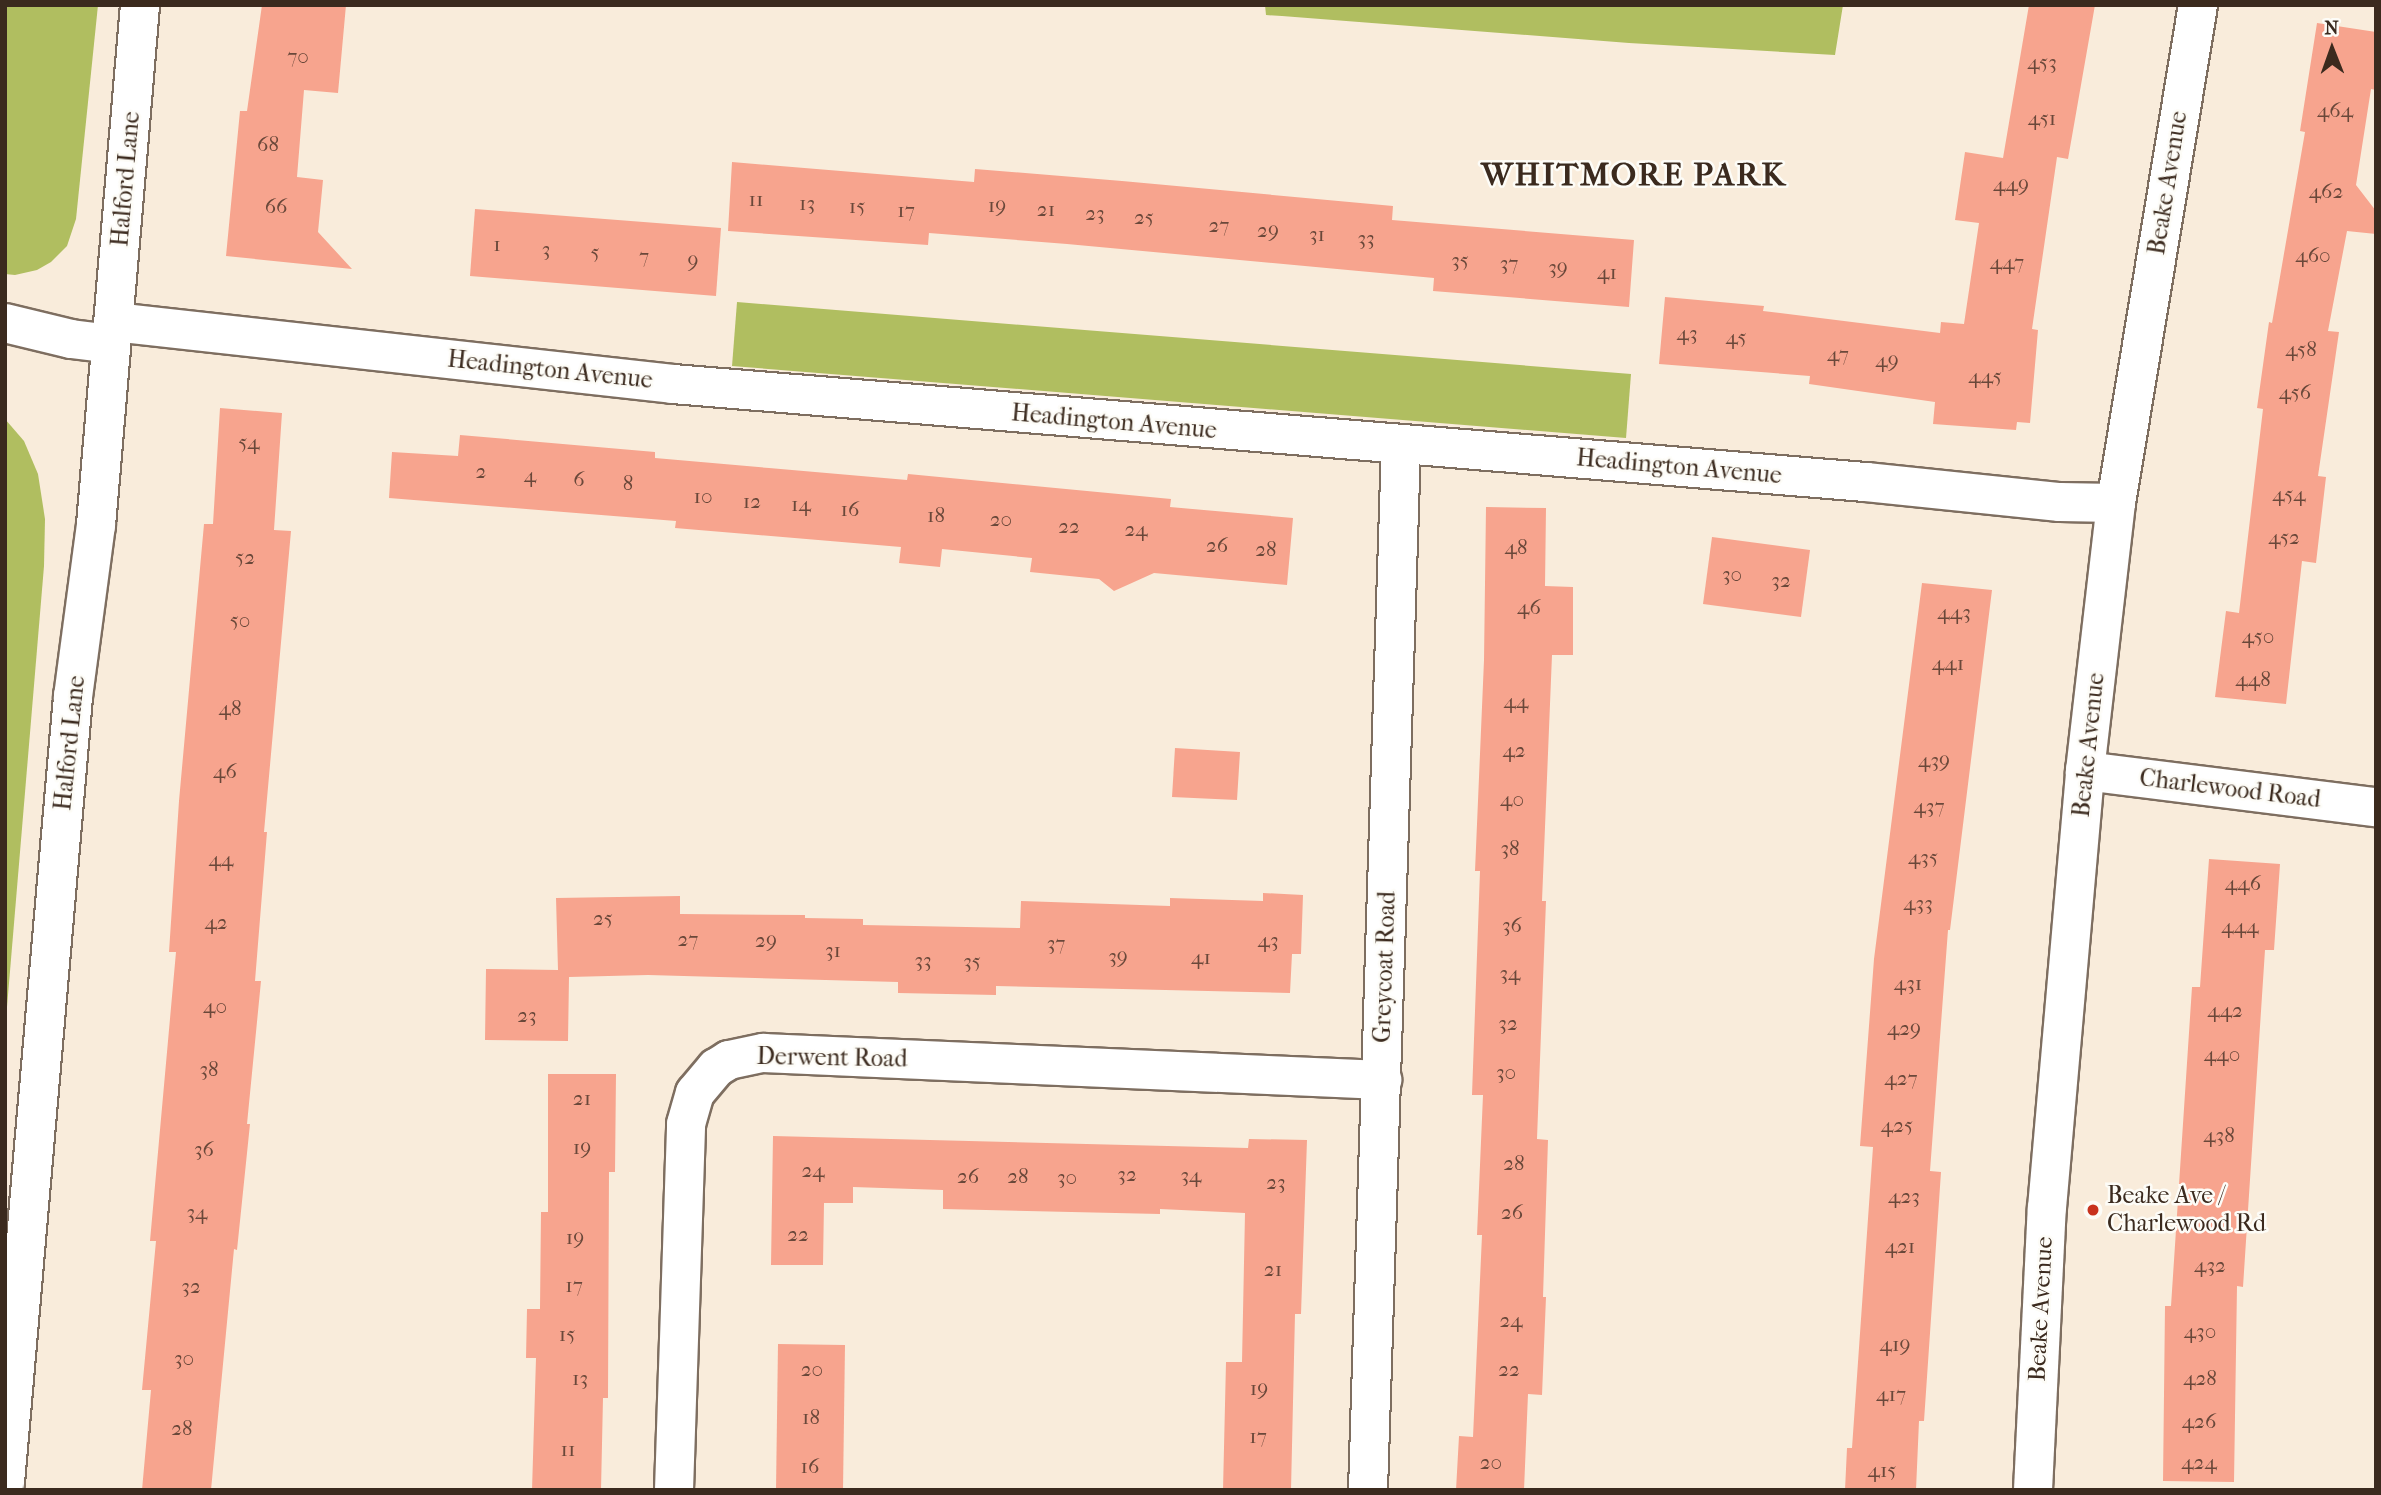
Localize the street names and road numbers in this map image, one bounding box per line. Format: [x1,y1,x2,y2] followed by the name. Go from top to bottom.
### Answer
[2142,109,2194,257] street label: Beake Avenue
[106,110,146,248] street label: Halford Lane
[446,345,654,395] street label: Headington Avenue
[1010,399,1218,445] street label: Headington Avenue
[1575,444,1783,490] street label: Headington Avenue
[2067,671,2111,819] street label: Beake Avenue
[49,674,91,812] street label: Halford Lane
[2138,764,2322,814] street label: Charlewood Road
[1368,891,1402,1043] street label: Greycoat Road
[756,1042,908,1074] street label: Derwent Road
[2023,1236,2059,1382] street label: Beake Avenue

